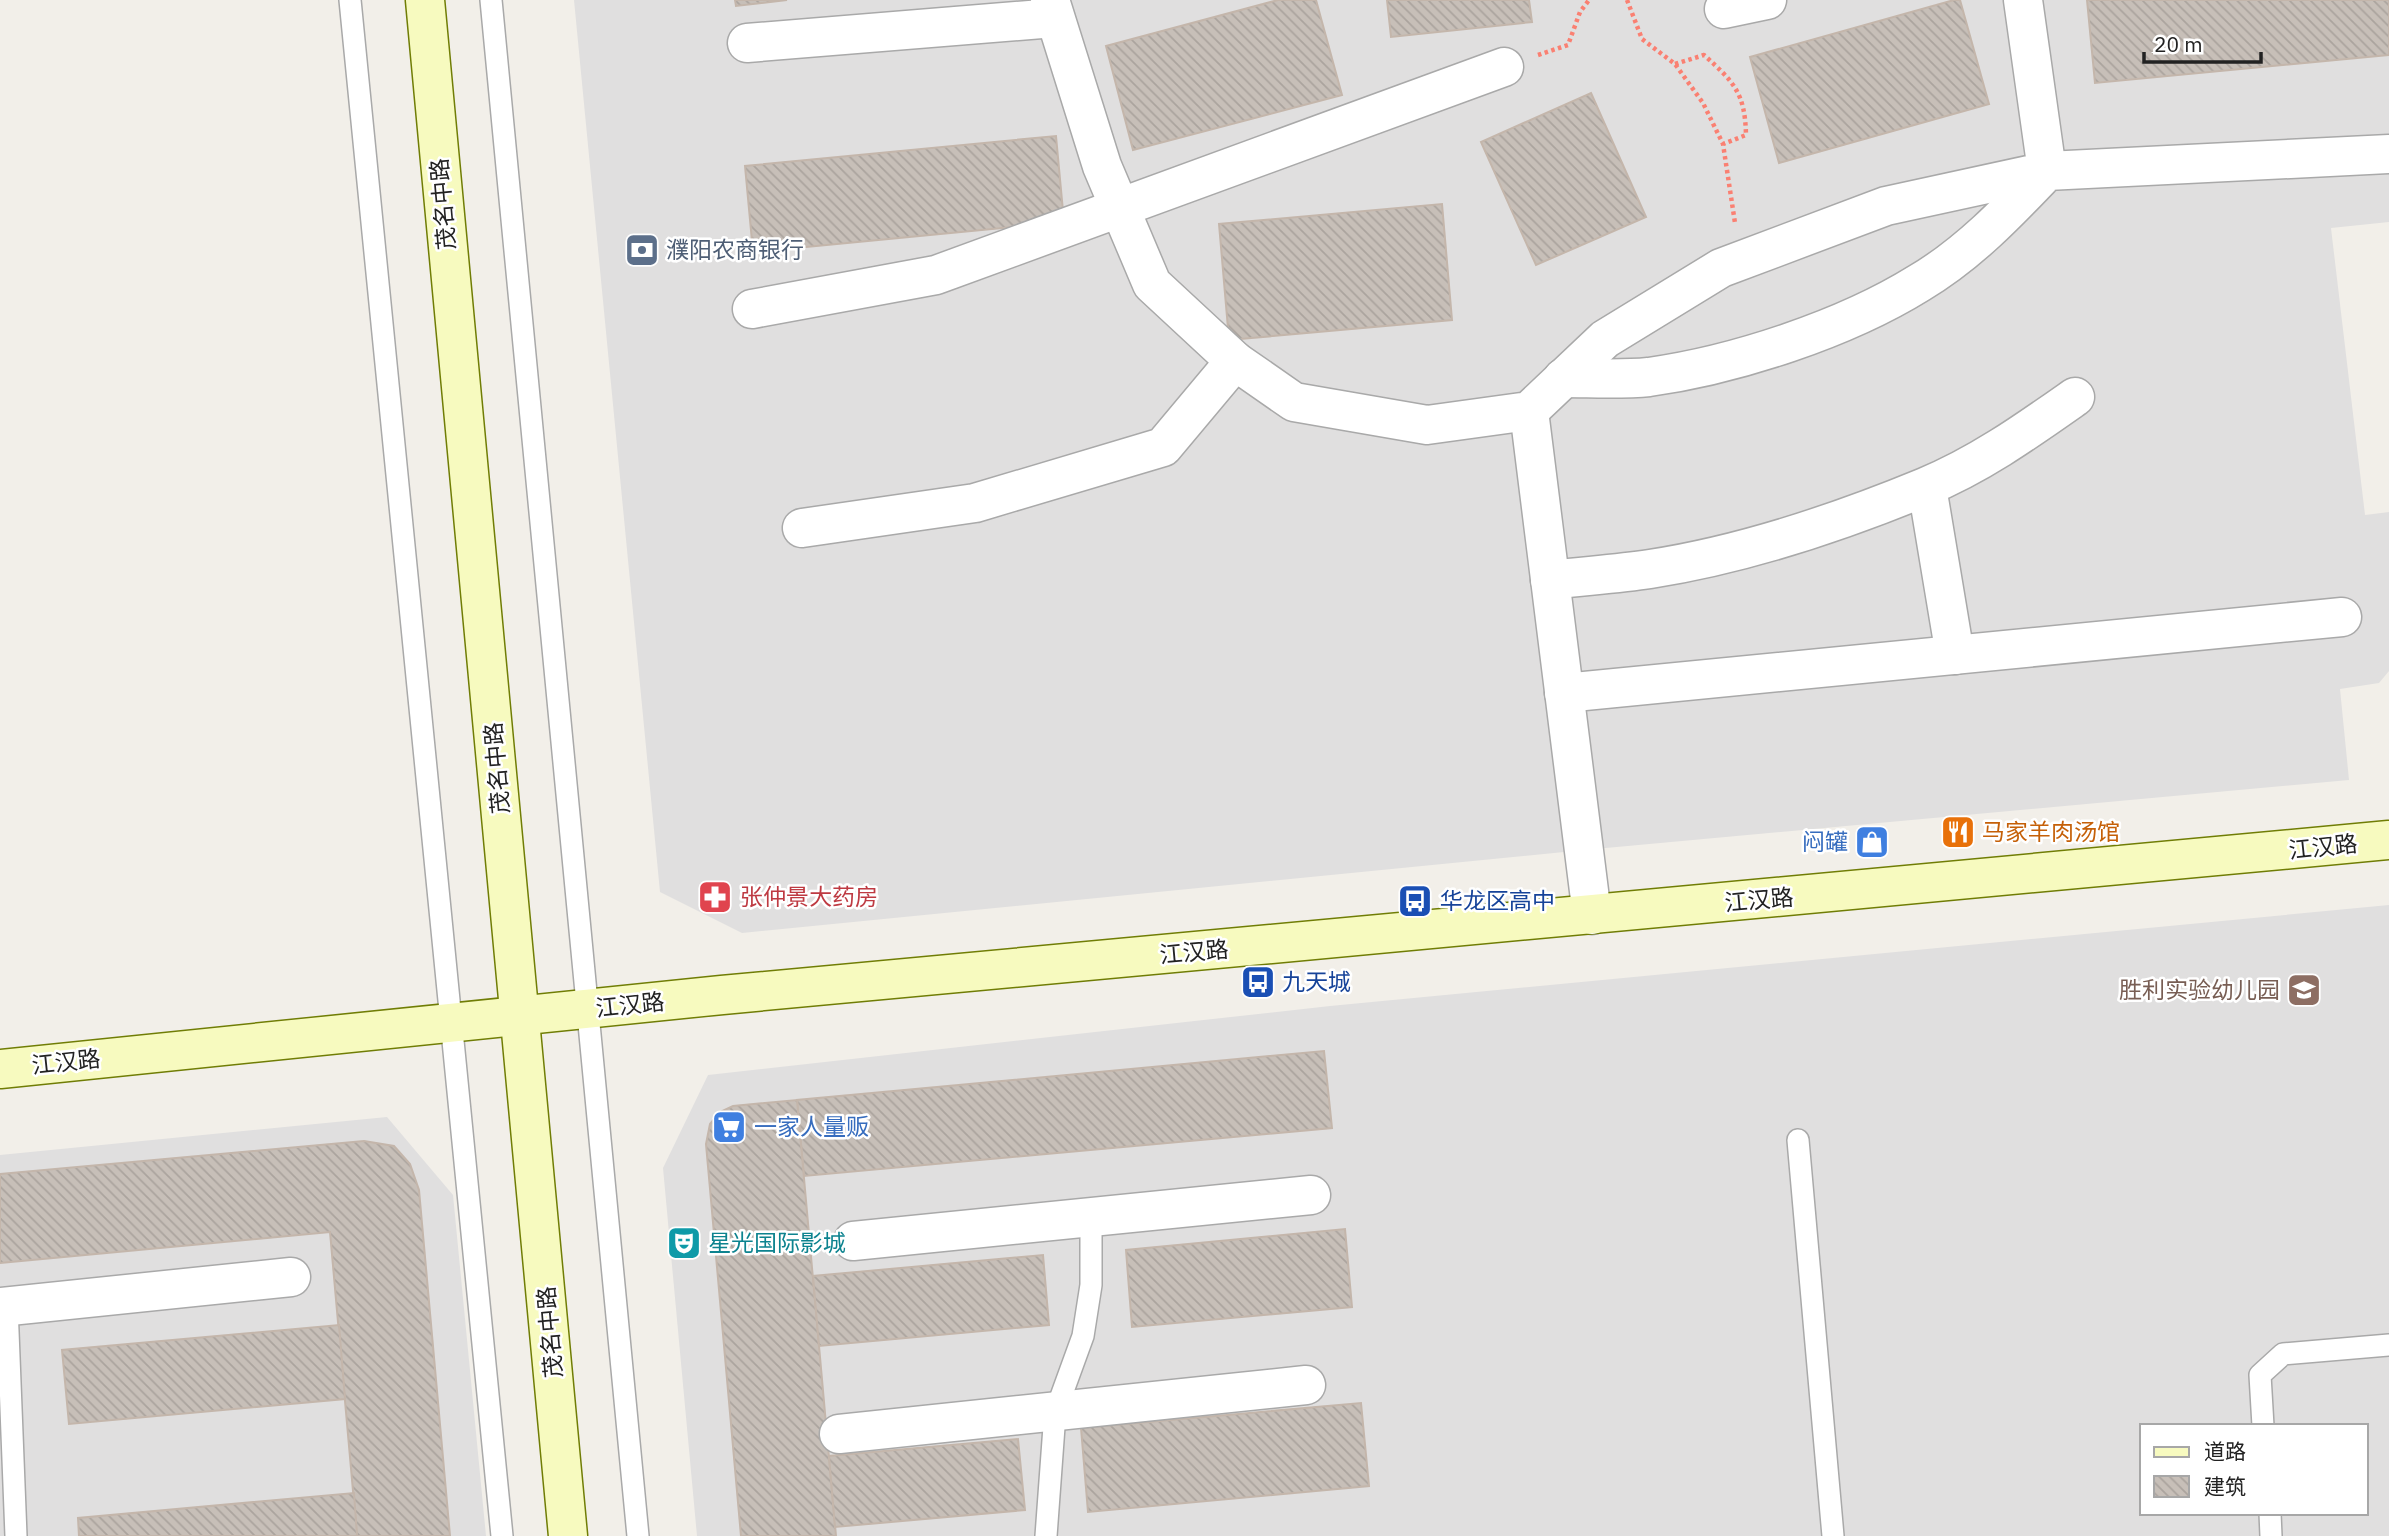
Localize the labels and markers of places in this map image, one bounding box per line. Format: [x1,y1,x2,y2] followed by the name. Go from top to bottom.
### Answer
[623,231,661,269] bank icon: 濮阳农商银行
[666,234,804,264] place label: 濮阳农商银行
[1939,813,1977,851] restaurant icon: 马家羊肉汤馆
[1982,816,2120,846] place label: 马家羊肉汤馆
[1853,823,1891,861] shop icon: 闷罐
[1802,826,1848,856] place label: 闷罐
[696,878,734,916] pharmacy icon: 张仲景大药房
[740,881,878,911] place label: 张仲景大药房
[1396,882,1434,920] bus stop icon: 华龙区高中
[1440,885,1555,915] place label: 华龙区高中
[1239,963,1277,1001] bus stop icon: 九天城
[1282,966,1351,996] place label: 九天城
[2285,971,2323,1009] school or university icon: 胜利实验幼儿园
[2119,974,2280,1004] place label: 胜利实验幼儿园
[710,1108,748,1146] supermarket icon: 一家人量贩
[754,1111,869,1141] place label: 一家人量贩
[665,1224,703,1262] theatre icon: 星光国际影城
[708,1227,846,1257] place label: 星光国际影城

